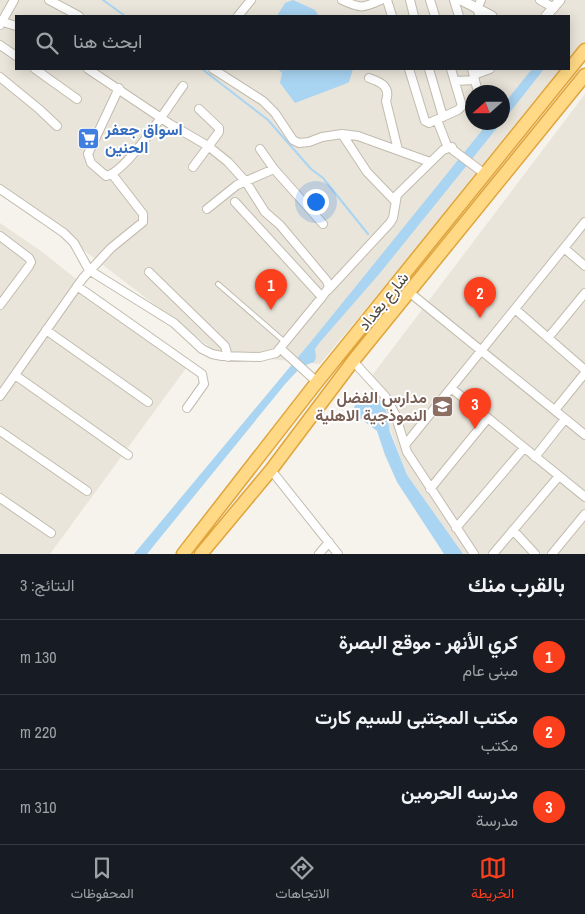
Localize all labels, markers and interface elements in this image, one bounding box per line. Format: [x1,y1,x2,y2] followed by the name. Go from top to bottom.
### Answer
[15,15,570,70] search box
[73,28,143,54] text: ابحث هنا
[33,29,61,57] icon: search
[465,85,510,130] north arrow
[104,118,183,158] place label: اسواق جعفر الحنين
[77,126,101,150] supermarket icon: اسواق جعفر الحنين
[303,189,329,215] your location
[353,267,414,336] street label: شارع بغداد
[255,269,287,310] pin: 1
[464,277,496,318] pin: 2
[315,386,427,426] place label: مدارس الفضل النموذجية الاهلية
[459,388,491,429] pin: 3
[431,394,455,418] school or university icon: مدارس الفضل النموذجية الاهلية
[468,570,565,599] text: بالقرب منك
[20,574,75,596] text: النتائج: 3
[339,629,518,655] text: كري الأنهر - موقع البصرة
[20,646,56,668] text: 130 m
[545,646,553,668] text: 1
[462,659,518,681] text: مبنى عام
[315,704,518,730] text: مكتب المجتبى للسيم كارت
[20,721,56,743] text: 220 m
[545,721,553,743] text: 2
[481,734,518,756] text: مكتب
[401,779,518,805] text: مدرسه الحرمين
[20,796,56,818] text: 310 m
[545,796,553,818] text: 3
[476,809,518,831] text: مدرسة
[71,854,134,906] tab: المحفوظات
[275,854,330,906] tab: الاتجاهات
[471,854,514,906] tab: الخريطة

